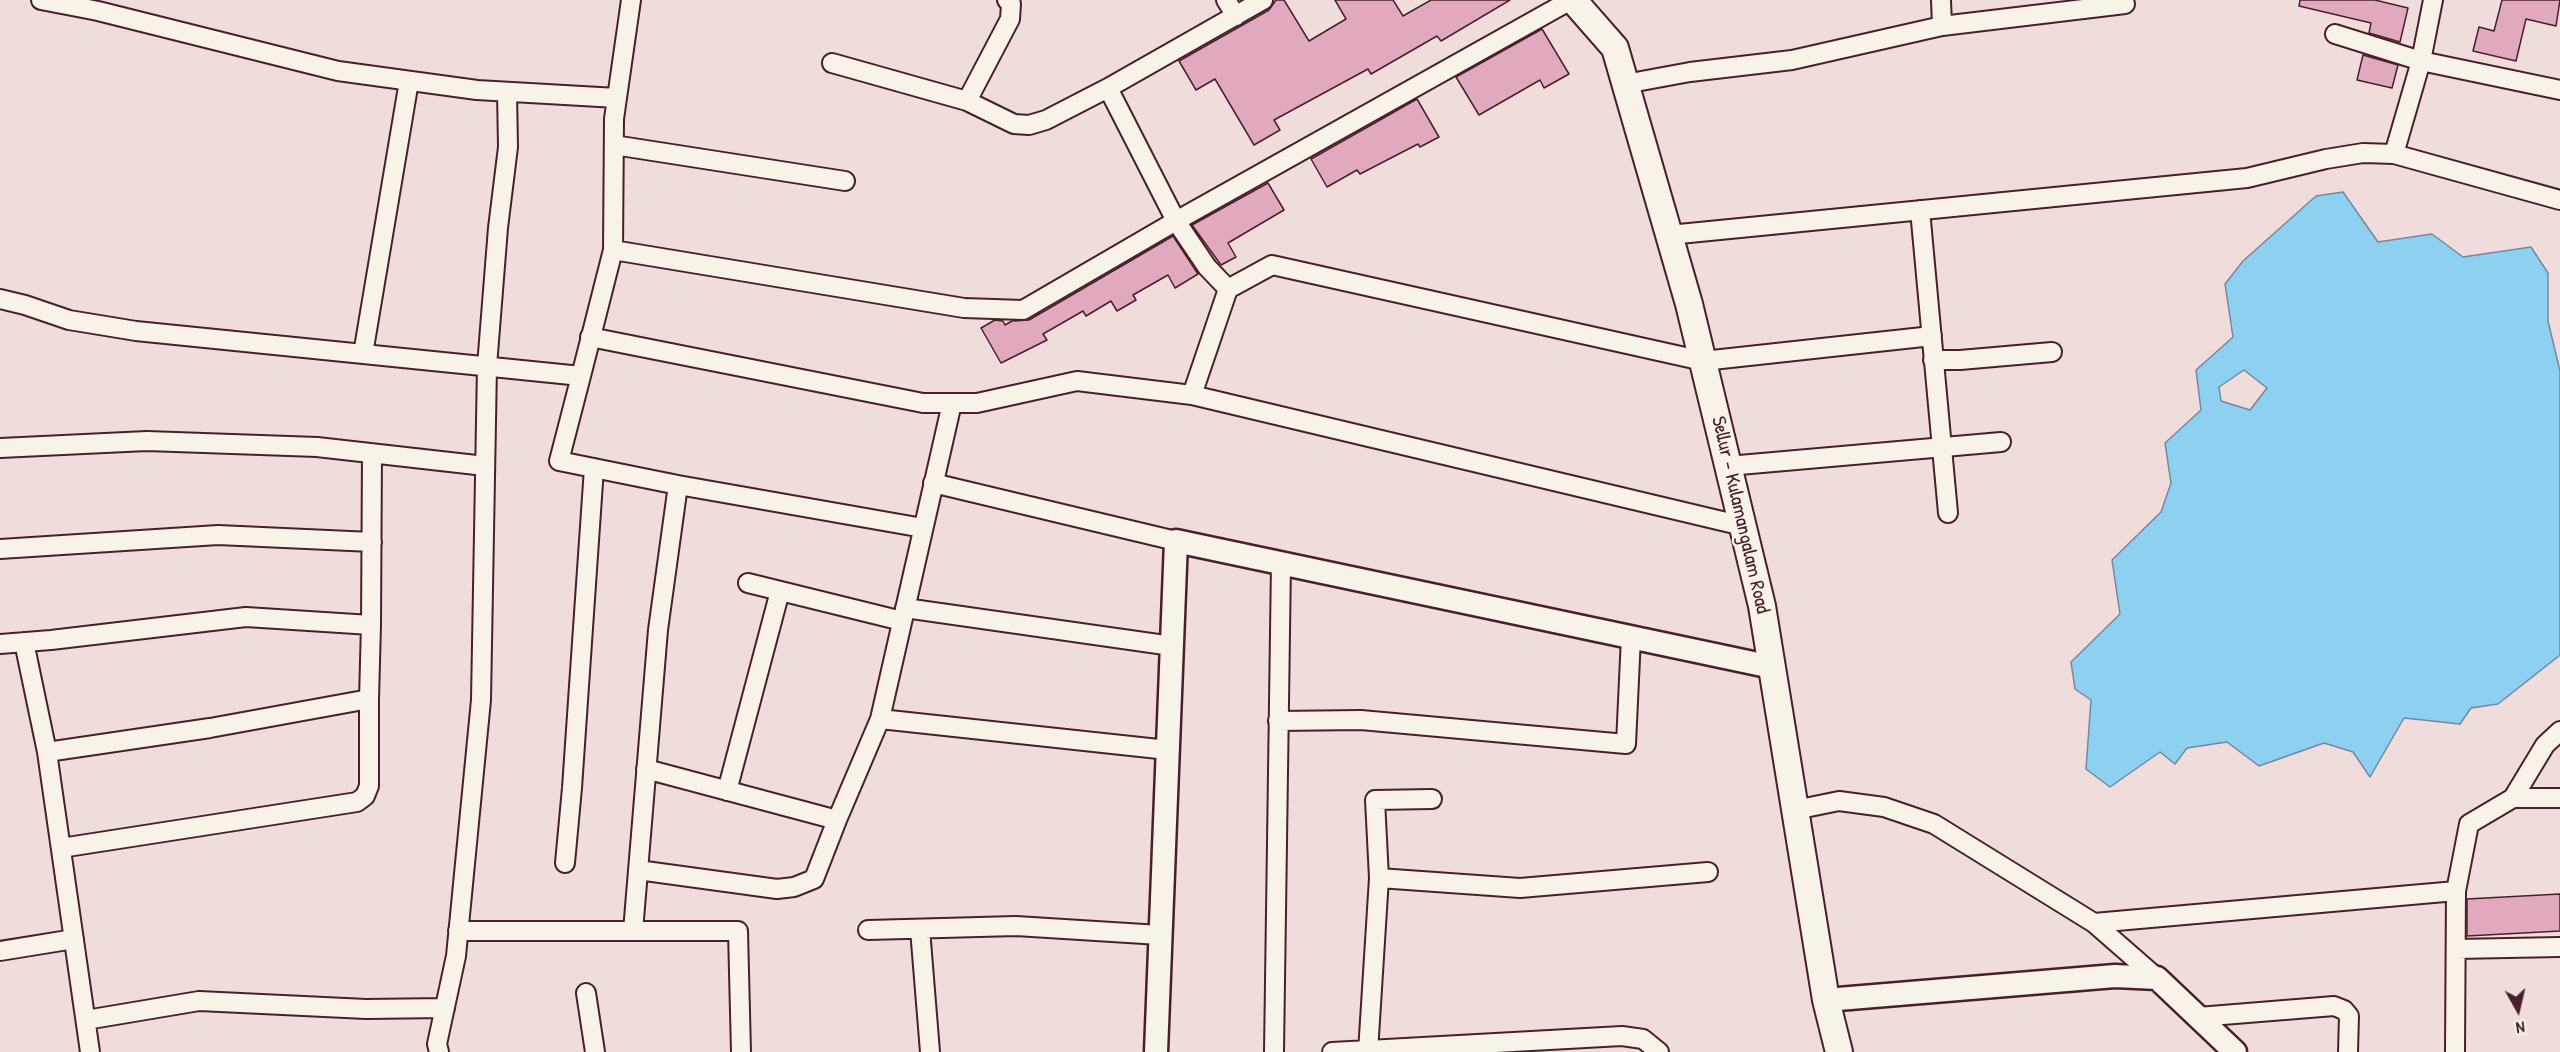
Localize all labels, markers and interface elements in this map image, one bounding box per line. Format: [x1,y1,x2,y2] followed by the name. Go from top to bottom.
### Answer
[1706,414,1774,616] street label: Sellur - Kulamangalam Road
[2488,980,2548,1040] north arrow
[2515,1016,2526,1039] text: N

